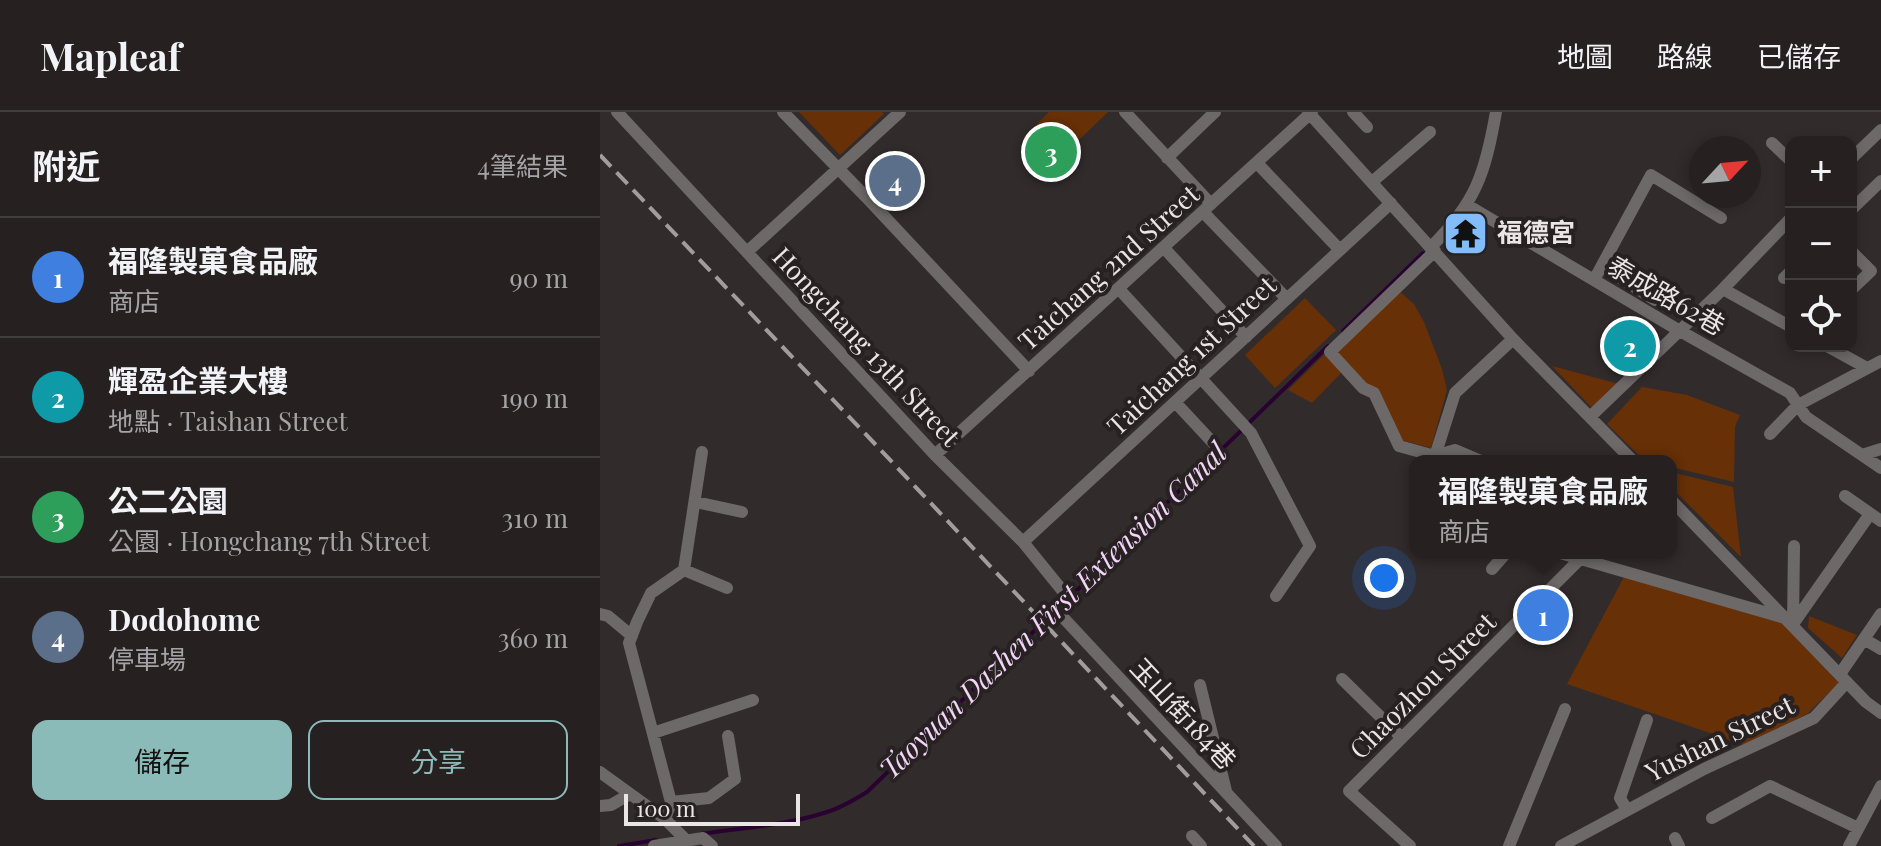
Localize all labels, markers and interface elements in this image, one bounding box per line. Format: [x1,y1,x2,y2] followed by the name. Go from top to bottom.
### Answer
[40,30,181,81] text: Mapleaf
[1557,37,1613,74] text: 地圖
[1657,37,1713,74] text: 路線
[1757,37,1841,74] text: 已儲存
[1025,122,1077,182] pin: 3
[1689,136,1761,208] north arrow
[1785,136,1857,352] map controls
[1785,136,1857,208] button: +
[32,142,100,188] text: 附近
[477,148,568,183] text: 4筆結果
[869,151,921,211] pin: 4
[1010,176,1207,358] street label: Taichang 2nd Street
[1785,208,1857,280] button: −
[1442,209,1490,257] temple icon: 福德宮
[1497,214,1575,249] place label: 福德宮
[766,239,969,454] street label: Hongchang 13th Street
[108,240,318,280] text: 福隆製菓食品廠
[1602,247,1732,342] street label: 泰成路62巷
[53,260,63,295] text: 1
[510,260,568,295] text: 90 m
[1099,267,1284,442] street label: Taichang 1st Street
[1785,280,1857,352] button: locate
[108,283,160,318] text: 商店
[1604,316,1656,376] pin: 2
[108,360,288,400] text: 輝盈企業大樓
[51,380,65,415] text: 2
[500,380,568,415] text: 190 m
[108,403,348,438] text: 地點 · Taishan Street
[870,433,1235,786] water label: Taoyuan Dazhen First Extension Canal
[1409,455,1677,559] popup
[1438,470,1648,510] text: 福隆製菓食品廠
[108,480,228,520] text: 公二公園
[52,500,64,535] text: 3
[501,500,568,535] text: 310 m
[1438,513,1490,548] text: 商店
[108,523,430,558] text: 公園 · Hongchang 7th Street
[1364,558,1404,598] your location
[1517,585,1569,645] pin: 1
[108,599,260,639] text: Dodohome
[1341,604,1503,766] street label: Chaozhou Street
[51,620,65,655] text: 4
[498,620,568,655] text: 360 m
[108,641,186,676] text: 停車場
[1124,650,1245,776] street label: 玉山街184巷
[1638,686,1800,789] street label: Yushan Street
[32,720,292,800] button: 儲存
[308,720,568,800] button: 分享
[624,790,800,826] scale bar
[636,793,696,823] text: 100 m

